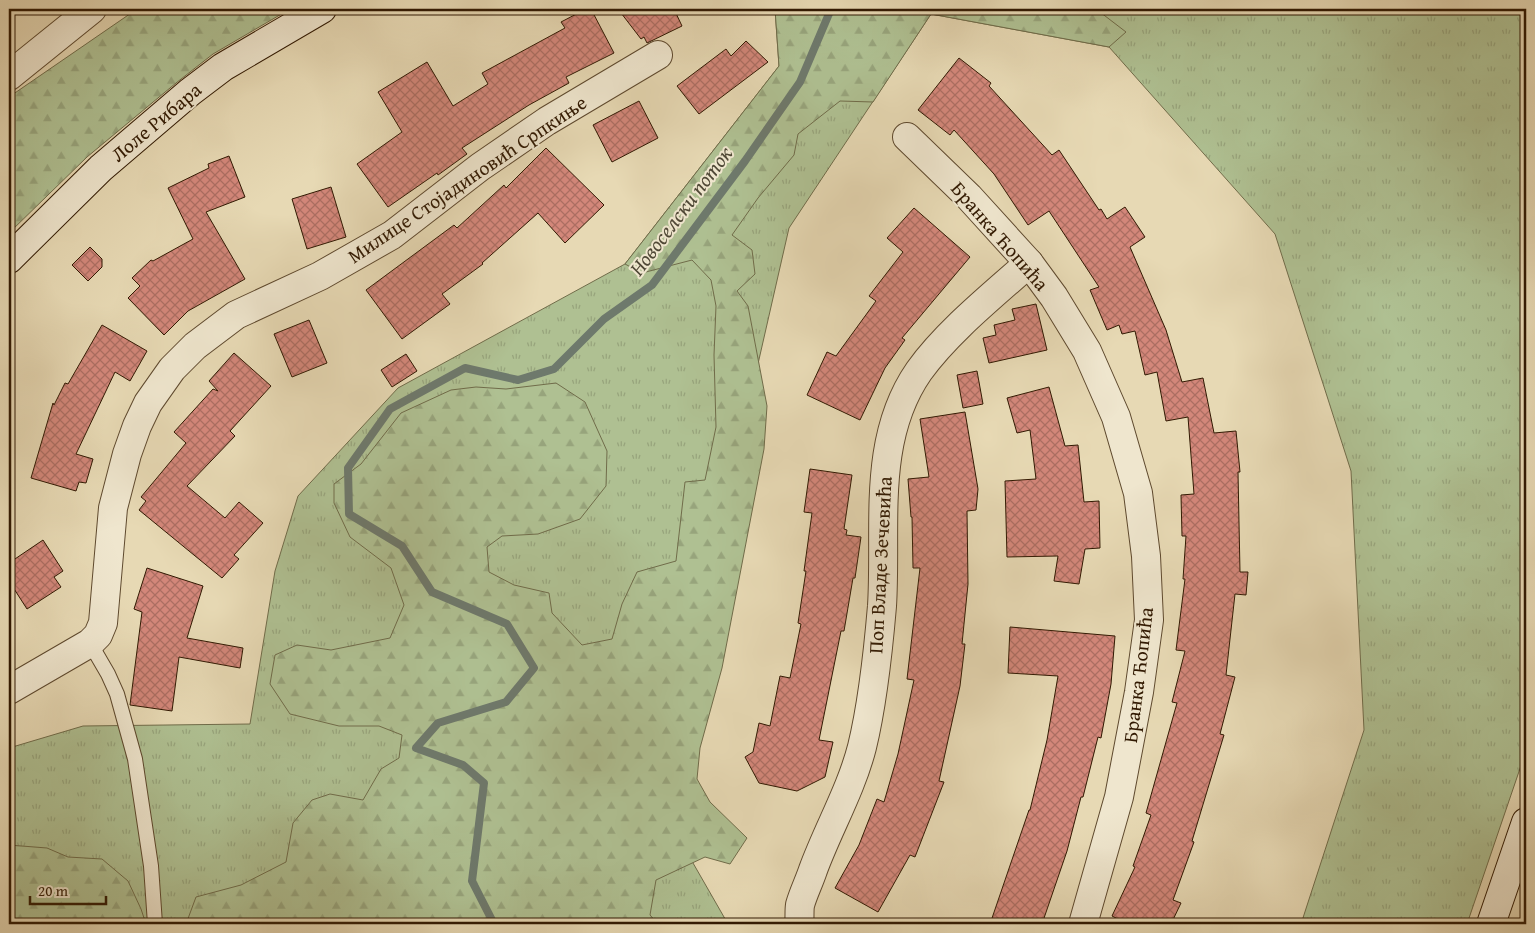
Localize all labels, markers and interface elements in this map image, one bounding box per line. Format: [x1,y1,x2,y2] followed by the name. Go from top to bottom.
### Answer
[104,75,208,168] street label: Лоле Рибара
[341,87,592,270] street label: Милице Стојадиновић Српкиње
[621,139,740,282] water label: Новоселски поток
[945,175,1056,297] street label: Бранка Ћопића
[860,475,899,654] street label: Поп Владе Зечевића
[1115,605,1160,744] street label: Бранка Ћопића
[30,873,106,905] scale bar
[38,880,69,901] text: 20 m

